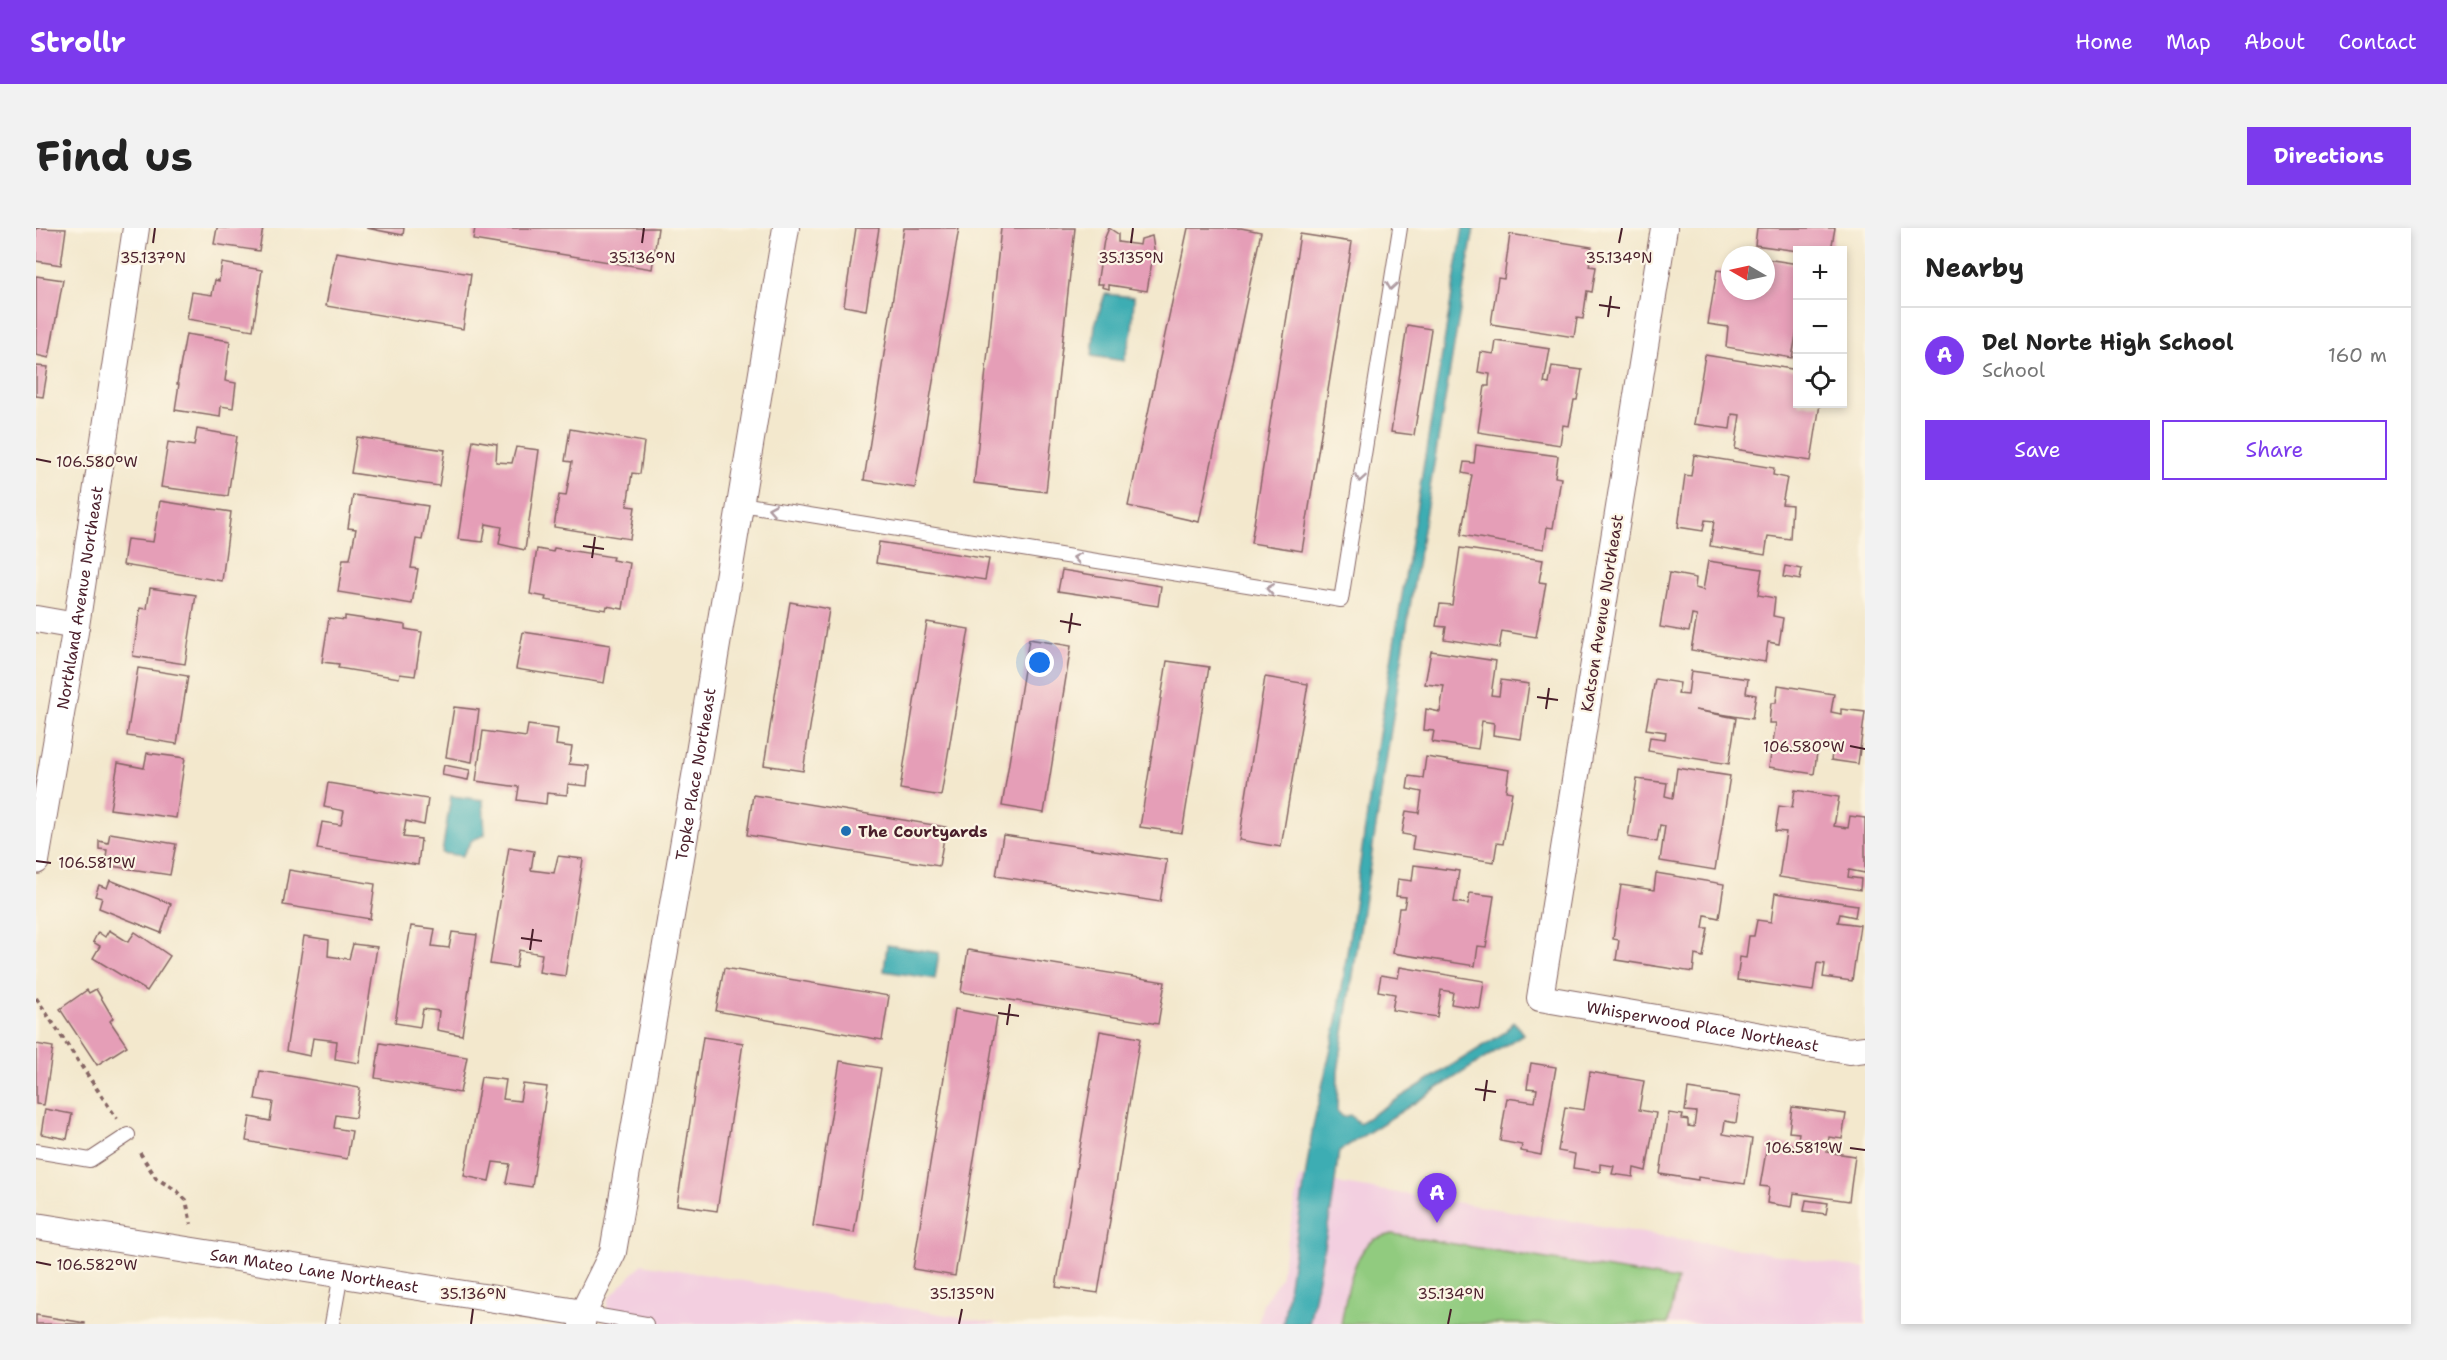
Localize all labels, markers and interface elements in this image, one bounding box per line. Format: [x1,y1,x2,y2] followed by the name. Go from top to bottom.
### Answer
[30,23,126,61] text: Strollr
[2075,28,2133,56] text: Home
[2166,28,2211,56] text: Map
[2244,28,2305,56] text: About
[2338,28,2417,56] text: Contact
[2247,127,2411,185] button: Directions
[36,128,193,184] text: Find us
[1721,246,1775,300] north arrow
[1793,246,1847,408] map controls
[1793,246,1847,300] button: +
[120,248,186,268] text: 35.137°N
[609,248,676,268] text: 35.136°N
[1098,248,1164,268] text: 35.135°N
[1586,248,1652,268] text: 35.134°N
[1925,250,2024,285] text: Nearby
[1385,280,1398,290] one-way arrow
[1793,300,1847,354] button: −
[1982,328,2234,357] text: Del Norte High School
[1937,342,1952,368] text: A
[2328,342,2387,368] text: 160 m
[1793,354,1847,408] button: locate
[1982,357,2045,383] text: School
[1925,420,2150,480] button: Save
[2162,420,2387,480] button: Share
[56,452,138,472] text: 106.580°W
[1355,474,1367,483] one-way arrow
[52,484,107,711] street label: Northland Avenue Northeast
[767,503,777,516] one-way arrow
[1576,513,1628,713] street label: Katson Avenue Northeast
[1073,553,1082,565] one-way arrow
[1265,583,1275,595] one-way arrow
[1025,648,1054,677] your location
[670,686,720,862] street label: Topke Place Northeast
[1763,737,1845,757] text: 106.580°W
[858,821,988,842] place label: The Courtyards
[839,824,853,838] marker: The Courtyards
[58,853,136,873] text: 106.581°W
[1585,996,1821,1056] street label: Whisperwood Place Northeast
[1765,1138,1843,1158] text: 106.581°W
[1418,1174,1456,1223] pin: A
[209,1243,420,1297] street label: San Mateo Lane Northeast
[56,1255,138,1275] text: 106.582°W
[440,1284,507,1304] text: 35.136°N
[929,1284,995,1304] text: 35.135°N
[1418,1284,1484,1304] text: 35.134°N

